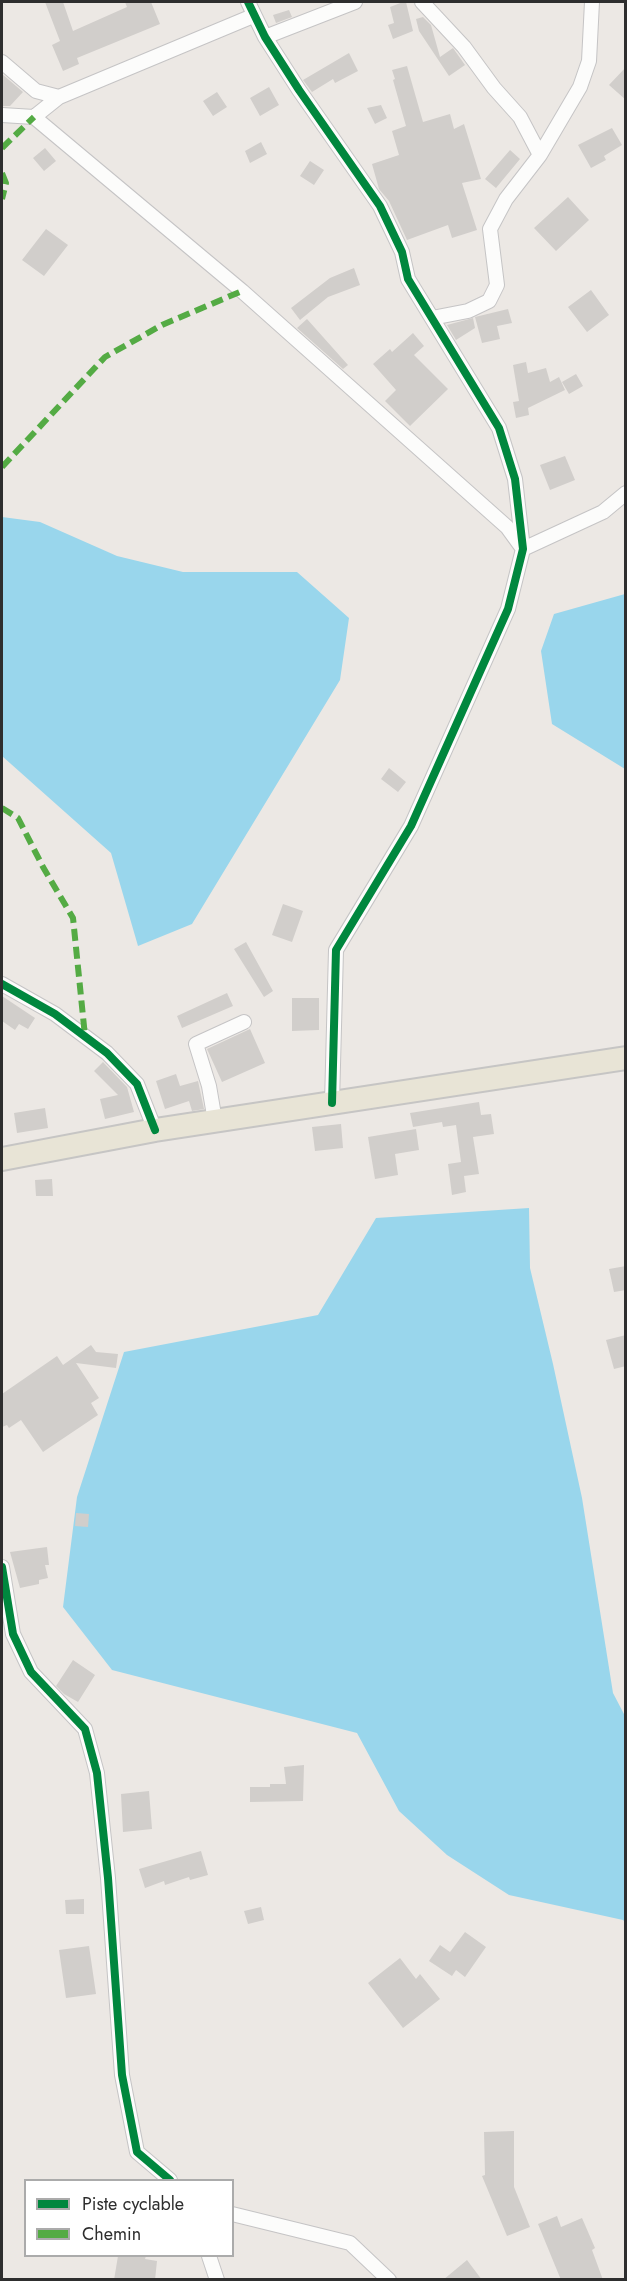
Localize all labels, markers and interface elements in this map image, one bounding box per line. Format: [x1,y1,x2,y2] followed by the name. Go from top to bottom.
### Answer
[24,2179,234,2257] legend
[82,2191,184,2217] text: Piste cyclable
[82,2221,141,2247] text: Chemin

